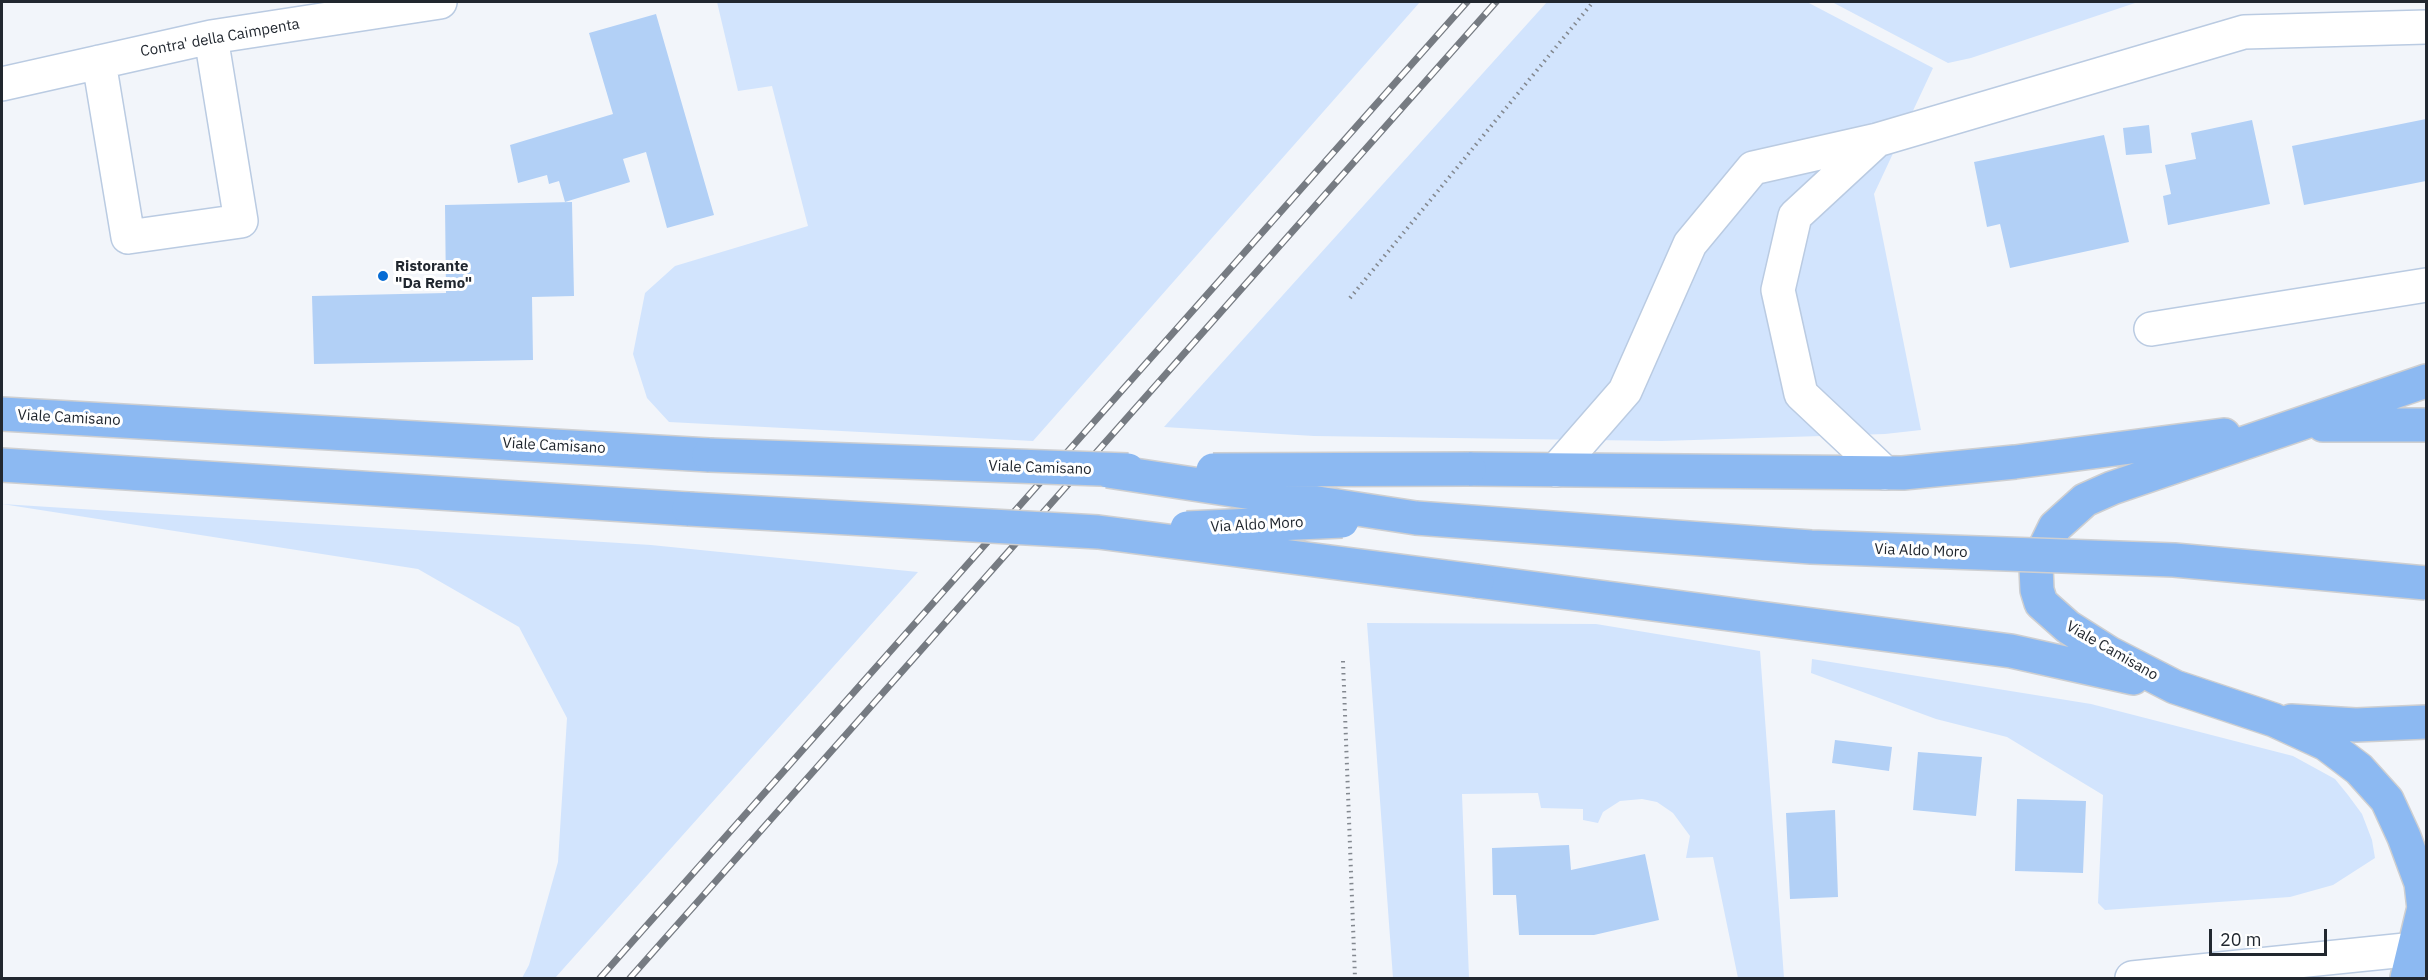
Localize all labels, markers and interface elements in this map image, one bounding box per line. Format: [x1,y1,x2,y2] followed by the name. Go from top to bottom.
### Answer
[139,15,301,61] street label: Contra' della Caimpenta
[395,258,472,293] place label: Ristorante "Da Remo"
[376,269,390,283] marker: Ristorante "Da Remo"
[17,406,121,430] street label: Viale Camisano
[502,434,606,458] street label: Viale Camisano
[988,457,1092,479] street label: Viale Camisano
[1210,514,1304,536] street label: Via Aldo Moro
[1874,540,1968,562] street label: Via Aldo Moro
[2063,617,2161,685] street label: Viale Camisano
[2212,917,2330,955] scale bar
[2220,928,2262,951] text: 20 m

